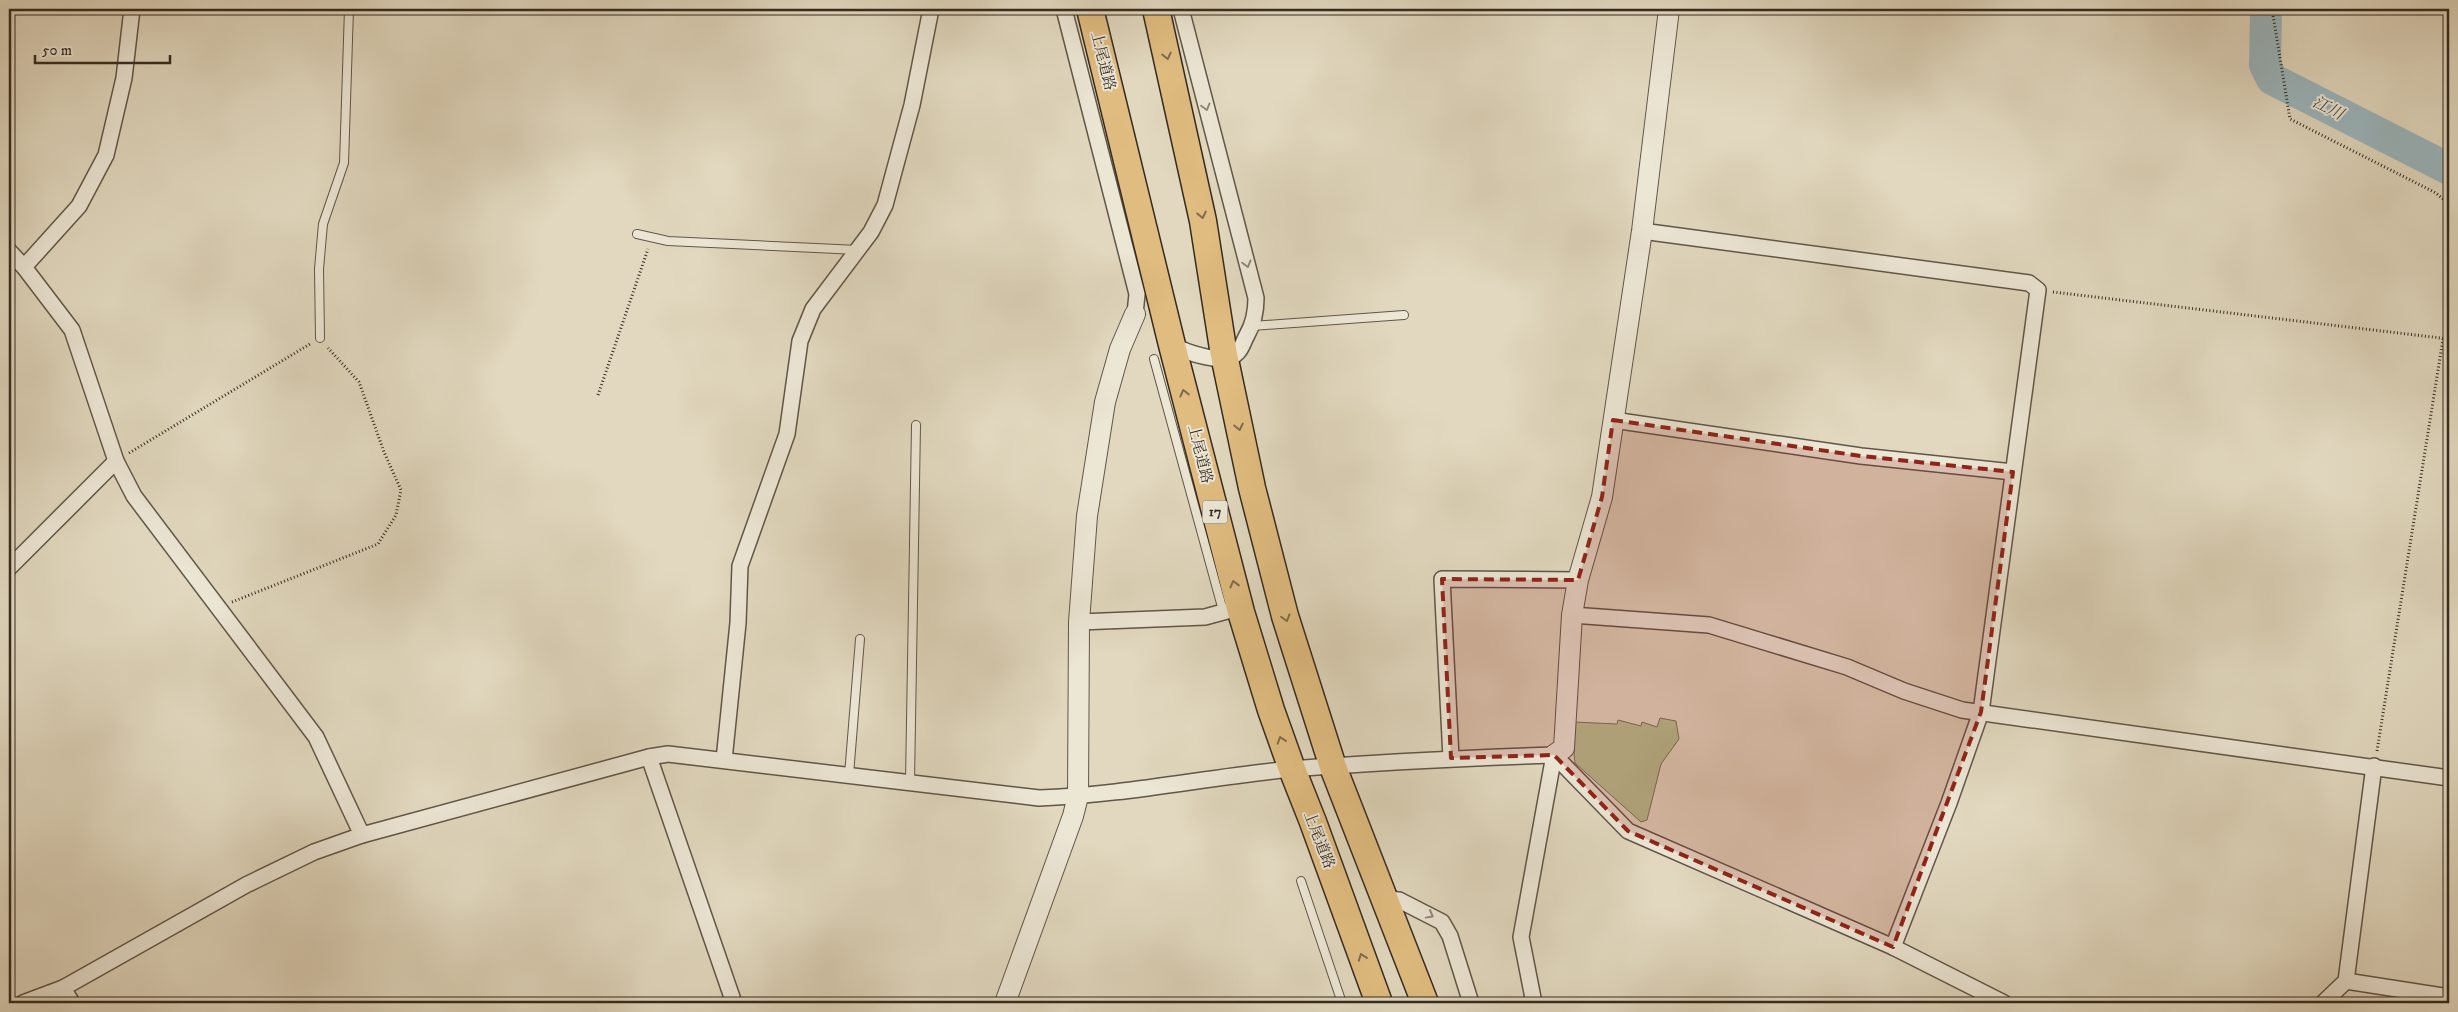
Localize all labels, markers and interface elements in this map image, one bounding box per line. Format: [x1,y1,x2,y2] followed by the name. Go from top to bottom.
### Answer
[1087,30,1119,92] street label: 上尾道路
[35,32,170,64] scale bar
[42,41,72,60] text: 50 m
[1161,52,1172,61] one-way arrow
[2309,92,2349,125] water label: 江川
[1200,102,1210,110] one-way arrow
[1196,211,1207,219] one-way arrow
[1242,259,1252,268] one-way arrow
[1180,389,1190,398] one-way arrow
[1233,422,1244,431] one-way arrow
[1184,423,1216,485] street label: 上尾道路
[1202,501,1228,524] road number: 17
[1229,580,1240,589] one-way arrow
[1281,614,1291,622] one-way arrow
[1277,736,1287,744] one-way arrow
[1299,809,1339,871] street label: 上尾道路
[1424,909,1433,919] one-way arrow
[1358,954,1368,962] one-way arrow

